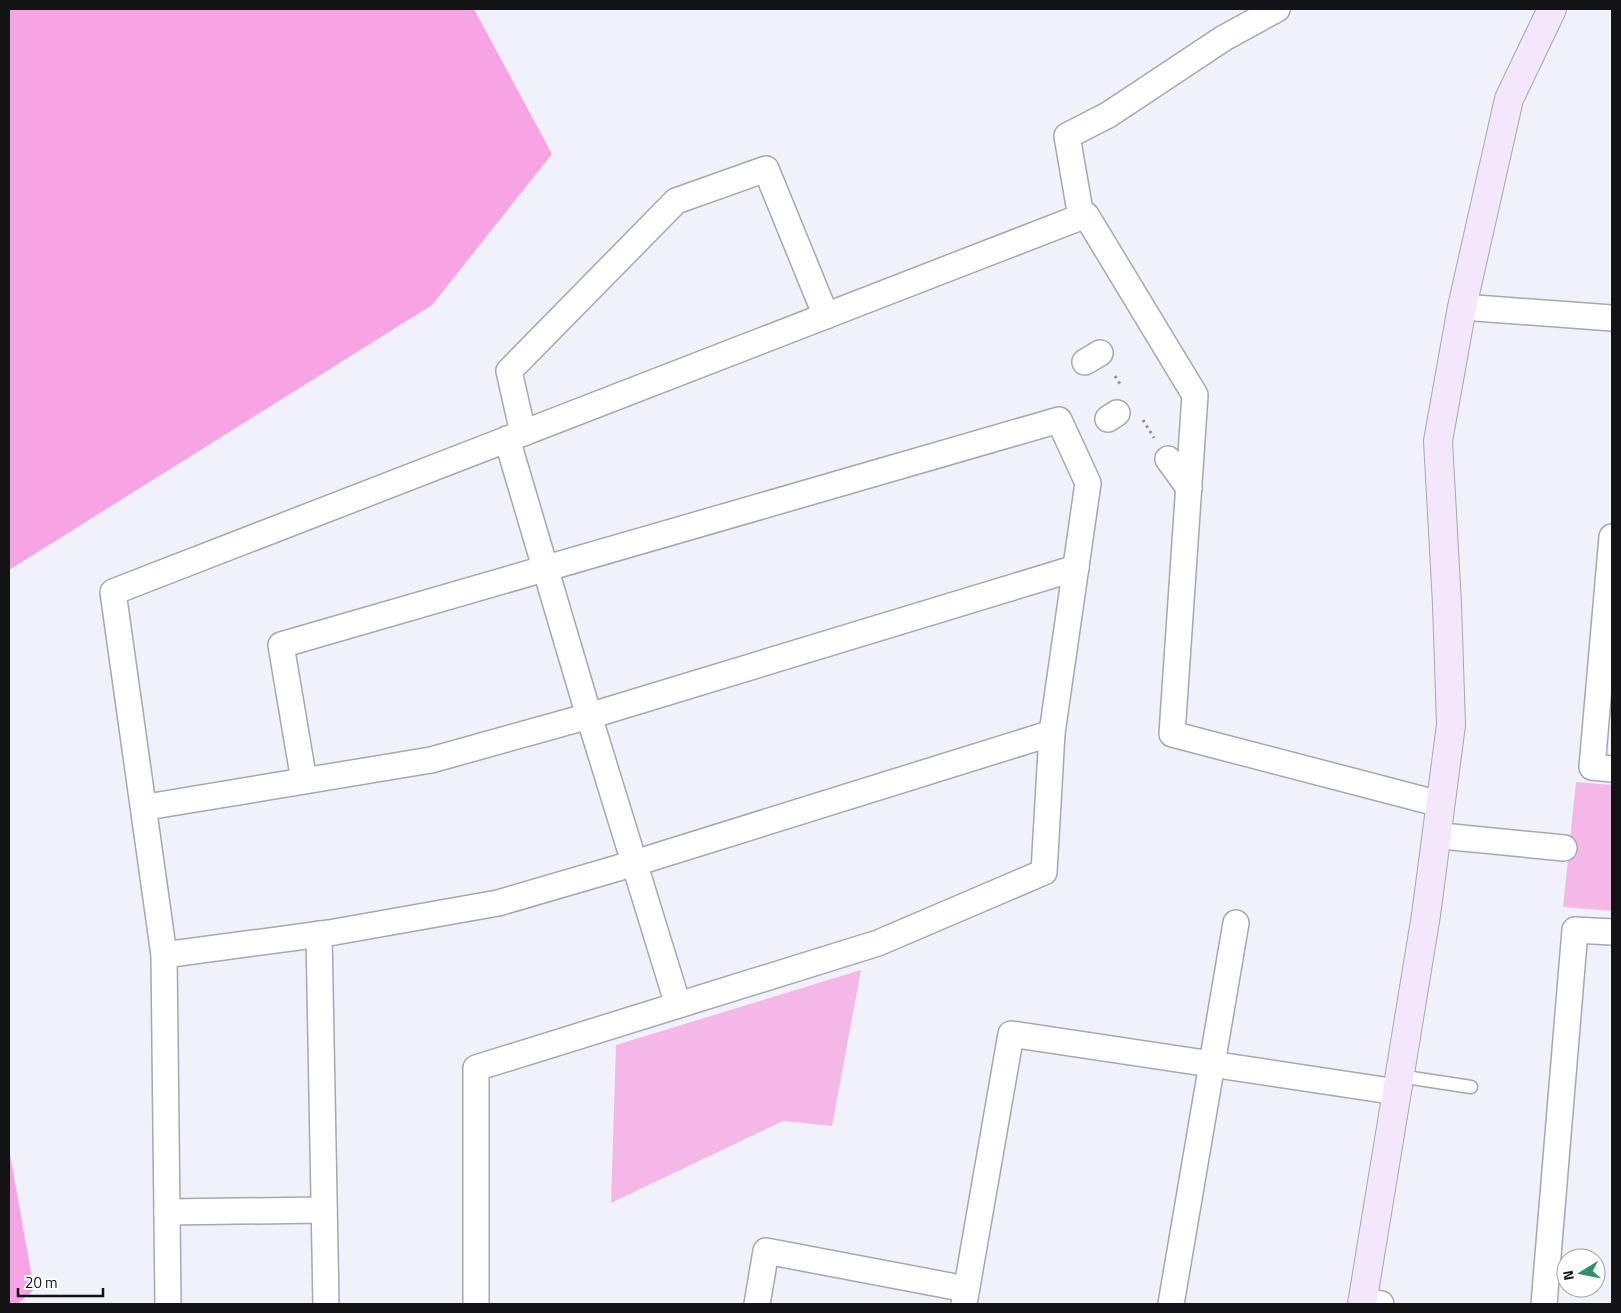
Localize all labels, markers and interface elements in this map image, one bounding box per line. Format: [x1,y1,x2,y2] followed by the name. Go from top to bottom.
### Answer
[1556,1248,1606,1298] north arrow
[18,1266,102,1298] scale bar
[1557,1269,1579,1282] text: N
[25,1271,58,1294] text: 20 m

